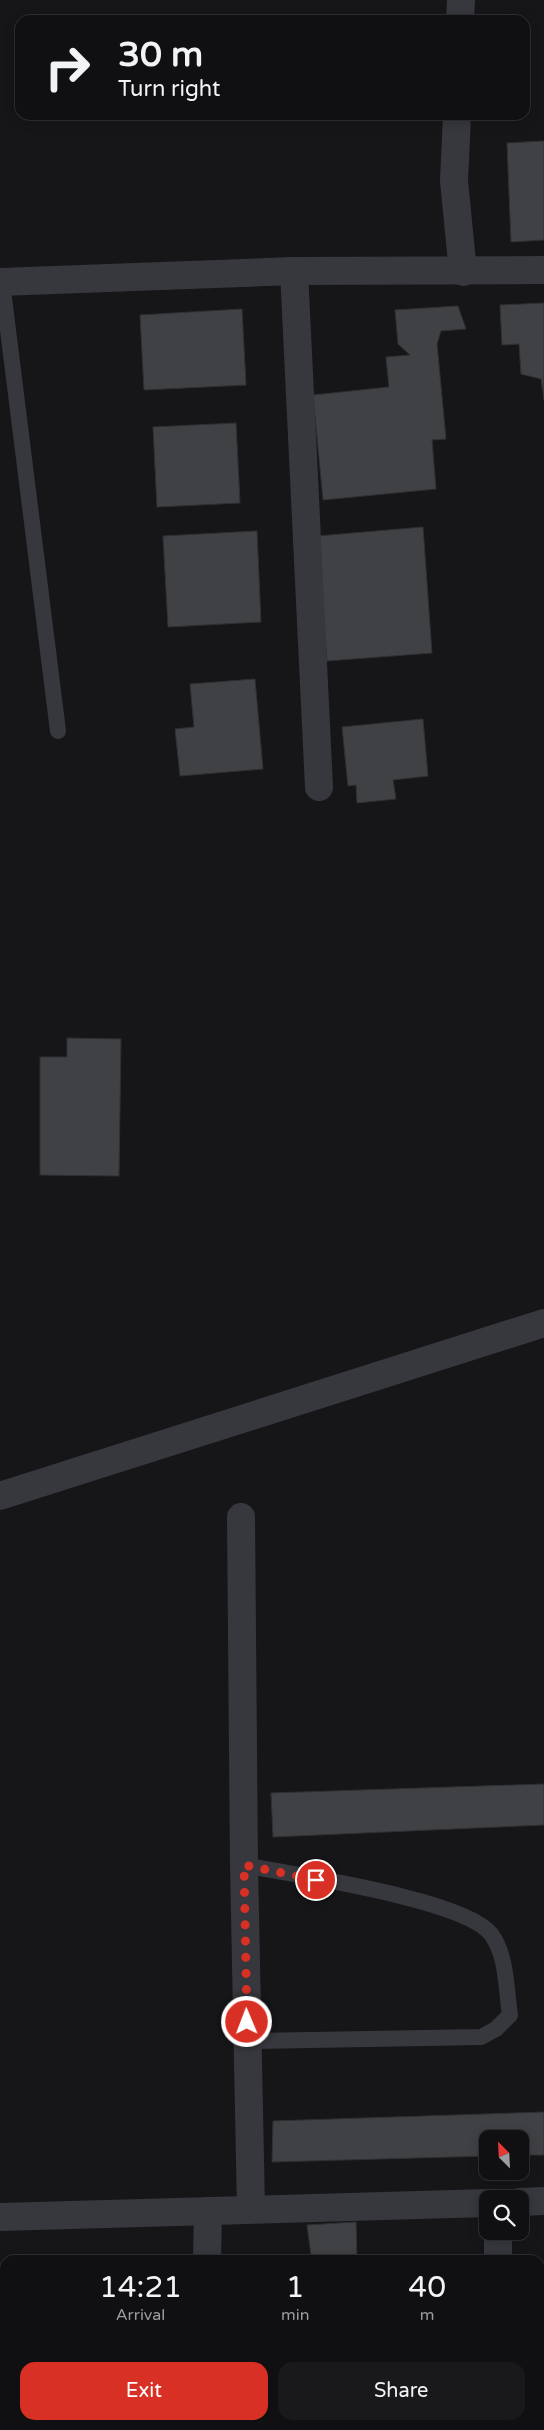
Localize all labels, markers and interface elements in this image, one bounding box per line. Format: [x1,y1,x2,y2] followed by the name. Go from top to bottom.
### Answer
[118,34,203,76] text: 30 m
[35,35,100,100] icon: right
[118,76,220,102] text: Turn right
[295,1859,337,1901] pin
[302,1866,330,1894] icon: arrive
[220,1995,272,2047] position arrow
[479,2130,529,2180] north arrow
[479,2130,529,2240] map controls
[479,2190,529,2240] button: search
[99,2269,182,2306] text: 14:21
[286,2269,305,2306] text: 1
[408,2269,446,2306] text: 40
[116,2305,165,2325] text: Arrival
[281,2305,309,2325] text: min
[420,2305,435,2325] text: m
[20,2362,268,2420] button: Exit
[278,2362,525,2420] button: Share

